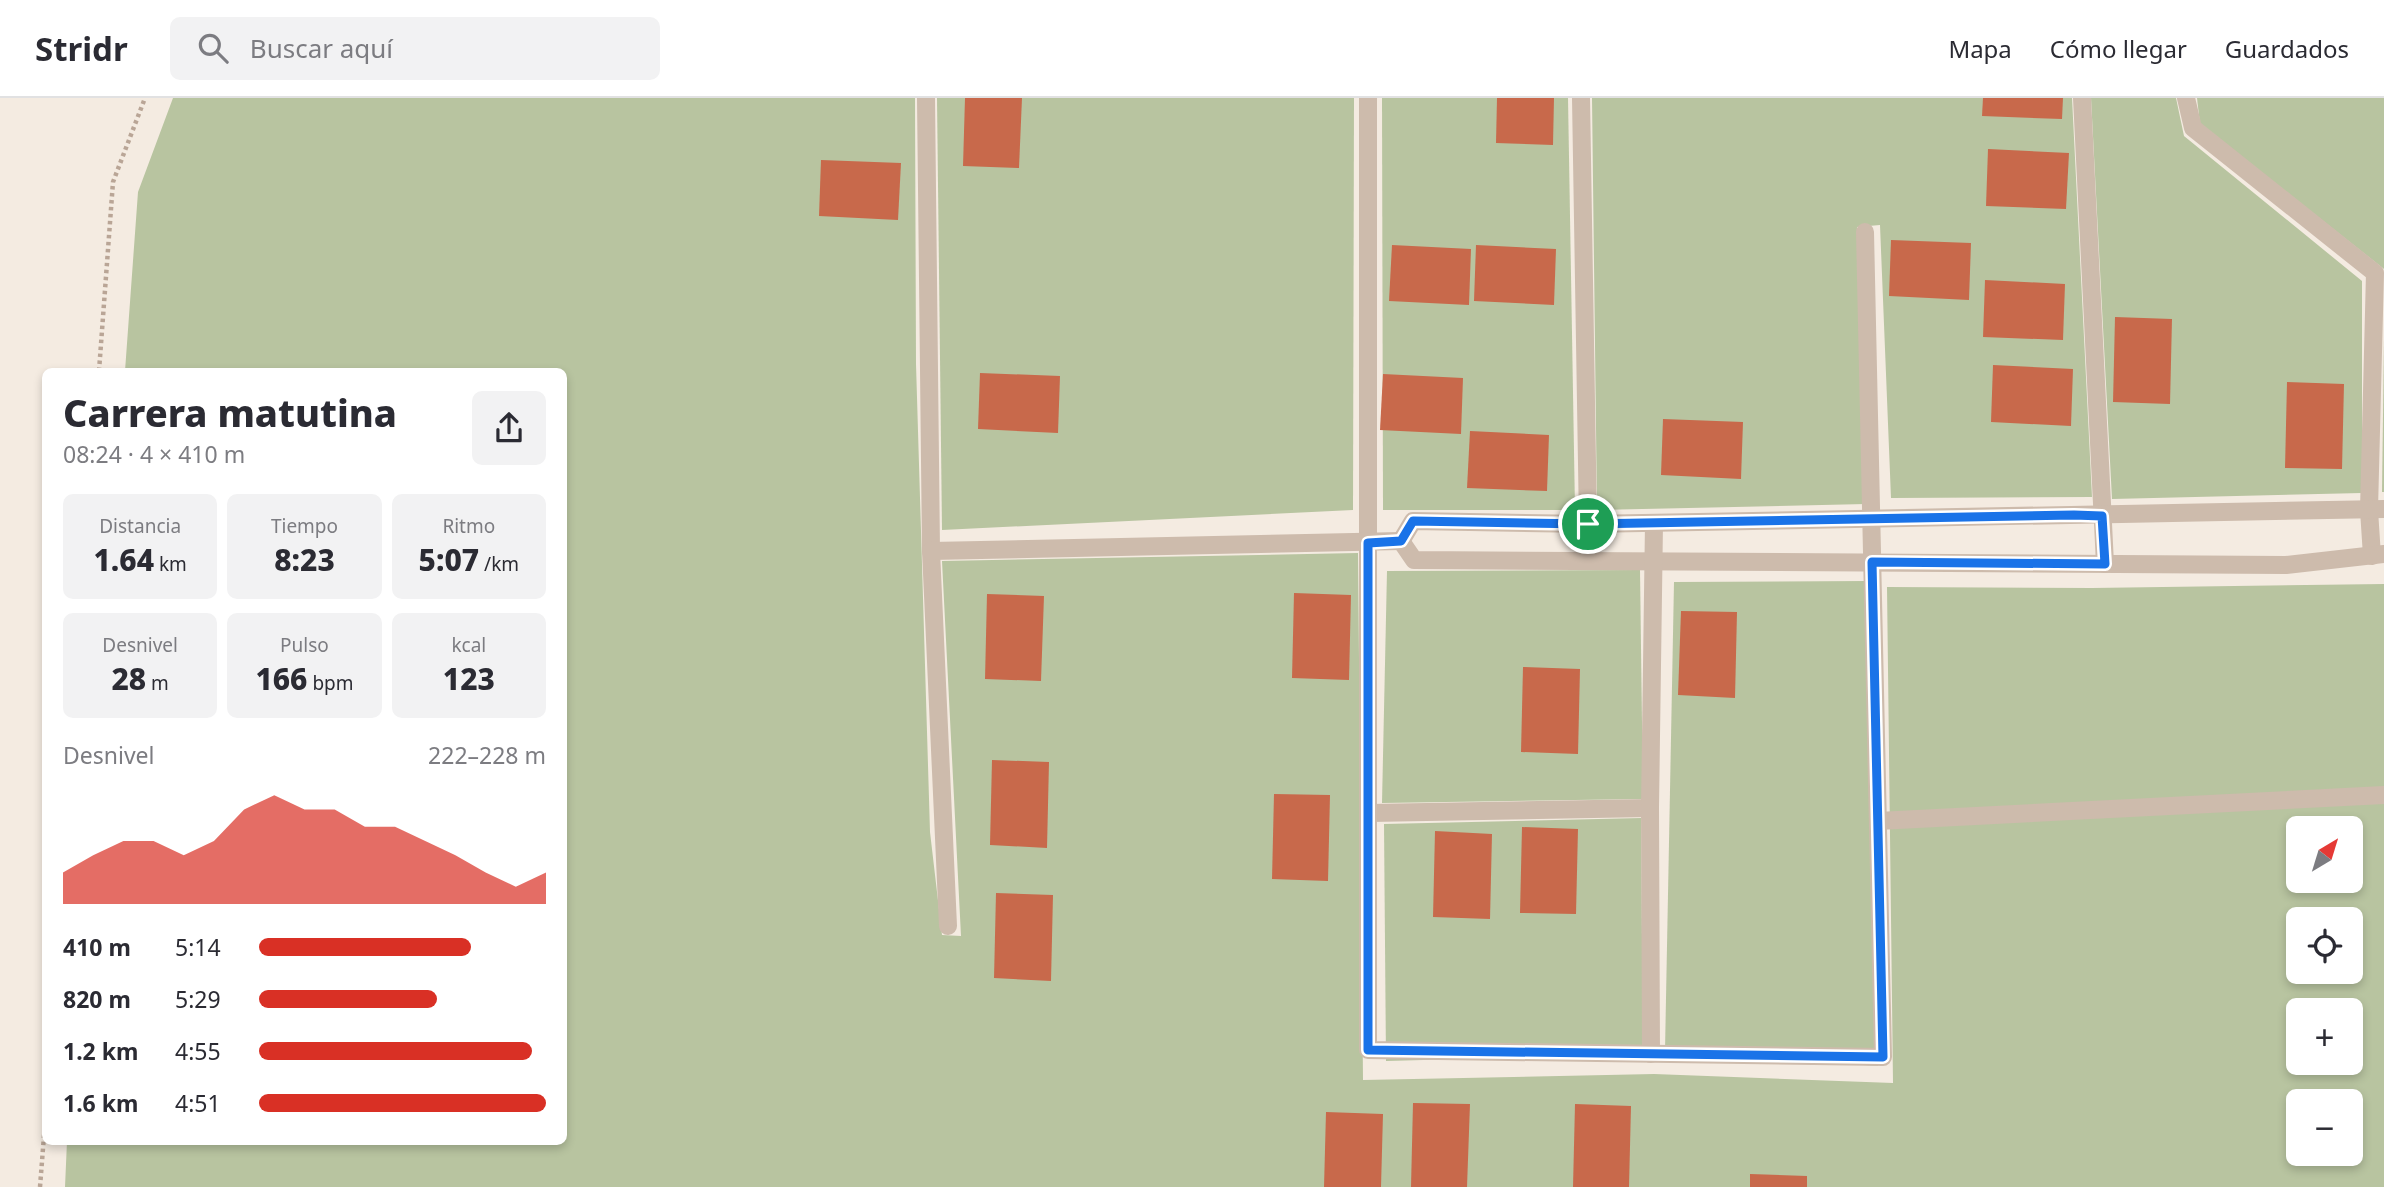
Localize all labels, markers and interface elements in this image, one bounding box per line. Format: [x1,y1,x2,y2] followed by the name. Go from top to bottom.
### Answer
[170,17,660,80] search box
[35,26,128,71] text: Stridr
[194,29,232,67] icon: search
[250,30,393,66] text: Buscar aquí
[1948,32,2012,65] text: Mapa
[2050,32,2187,65] text: Cómo llegar
[2225,32,2349,65] text: Guardados
[63,386,397,438] text: Carrera matutina
[472,391,546,465] button: share
[63,438,245,470] text: 08:24 · 4 × 410 m
[1558,494,1618,554] pin
[1569,505,1607,543] icon: arrive
[99,513,181,539] text: Distancia
[271,513,338,539] text: Tiempo
[442,513,495,539] text: Ritmo
[93,539,154,580] text: 1.64
[274,539,335,580] text: 8:23
[419,539,479,580] text: 5:07
[154,551,187,577] text: km
[479,551,519,577] text: /km
[102,632,178,658] text: Desnivel
[280,632,329,658] text: Pulso
[451,632,486,658] text: kcal
[111,658,146,699] text: 28
[255,658,307,699] text: 166
[443,658,495,699] text: 123
[146,670,169,696] text: m
[307,670,354,696] text: bpm
[63,739,155,771] text: Desnivel
[428,739,546,771] text: 222–228 m
[2286,816,2362,892] north arrow
[2286,816,2363,1166] map controls
[2286,907,2363,984] button: locate
[63,931,131,963] text: 410 m
[175,931,221,963] text: 5:14
[63,983,131,1015] text: 820 m
[175,983,221,1015] text: 5:29
[2286,998,2363,1075] button: +
[63,1035,138,1067] text: 1.2 km
[175,1035,221,1067] text: 4:55
[63,1087,138,1119] text: 1.6 km
[175,1087,221,1119] text: 4:51
[2286,1089,2363,1166] button: −

